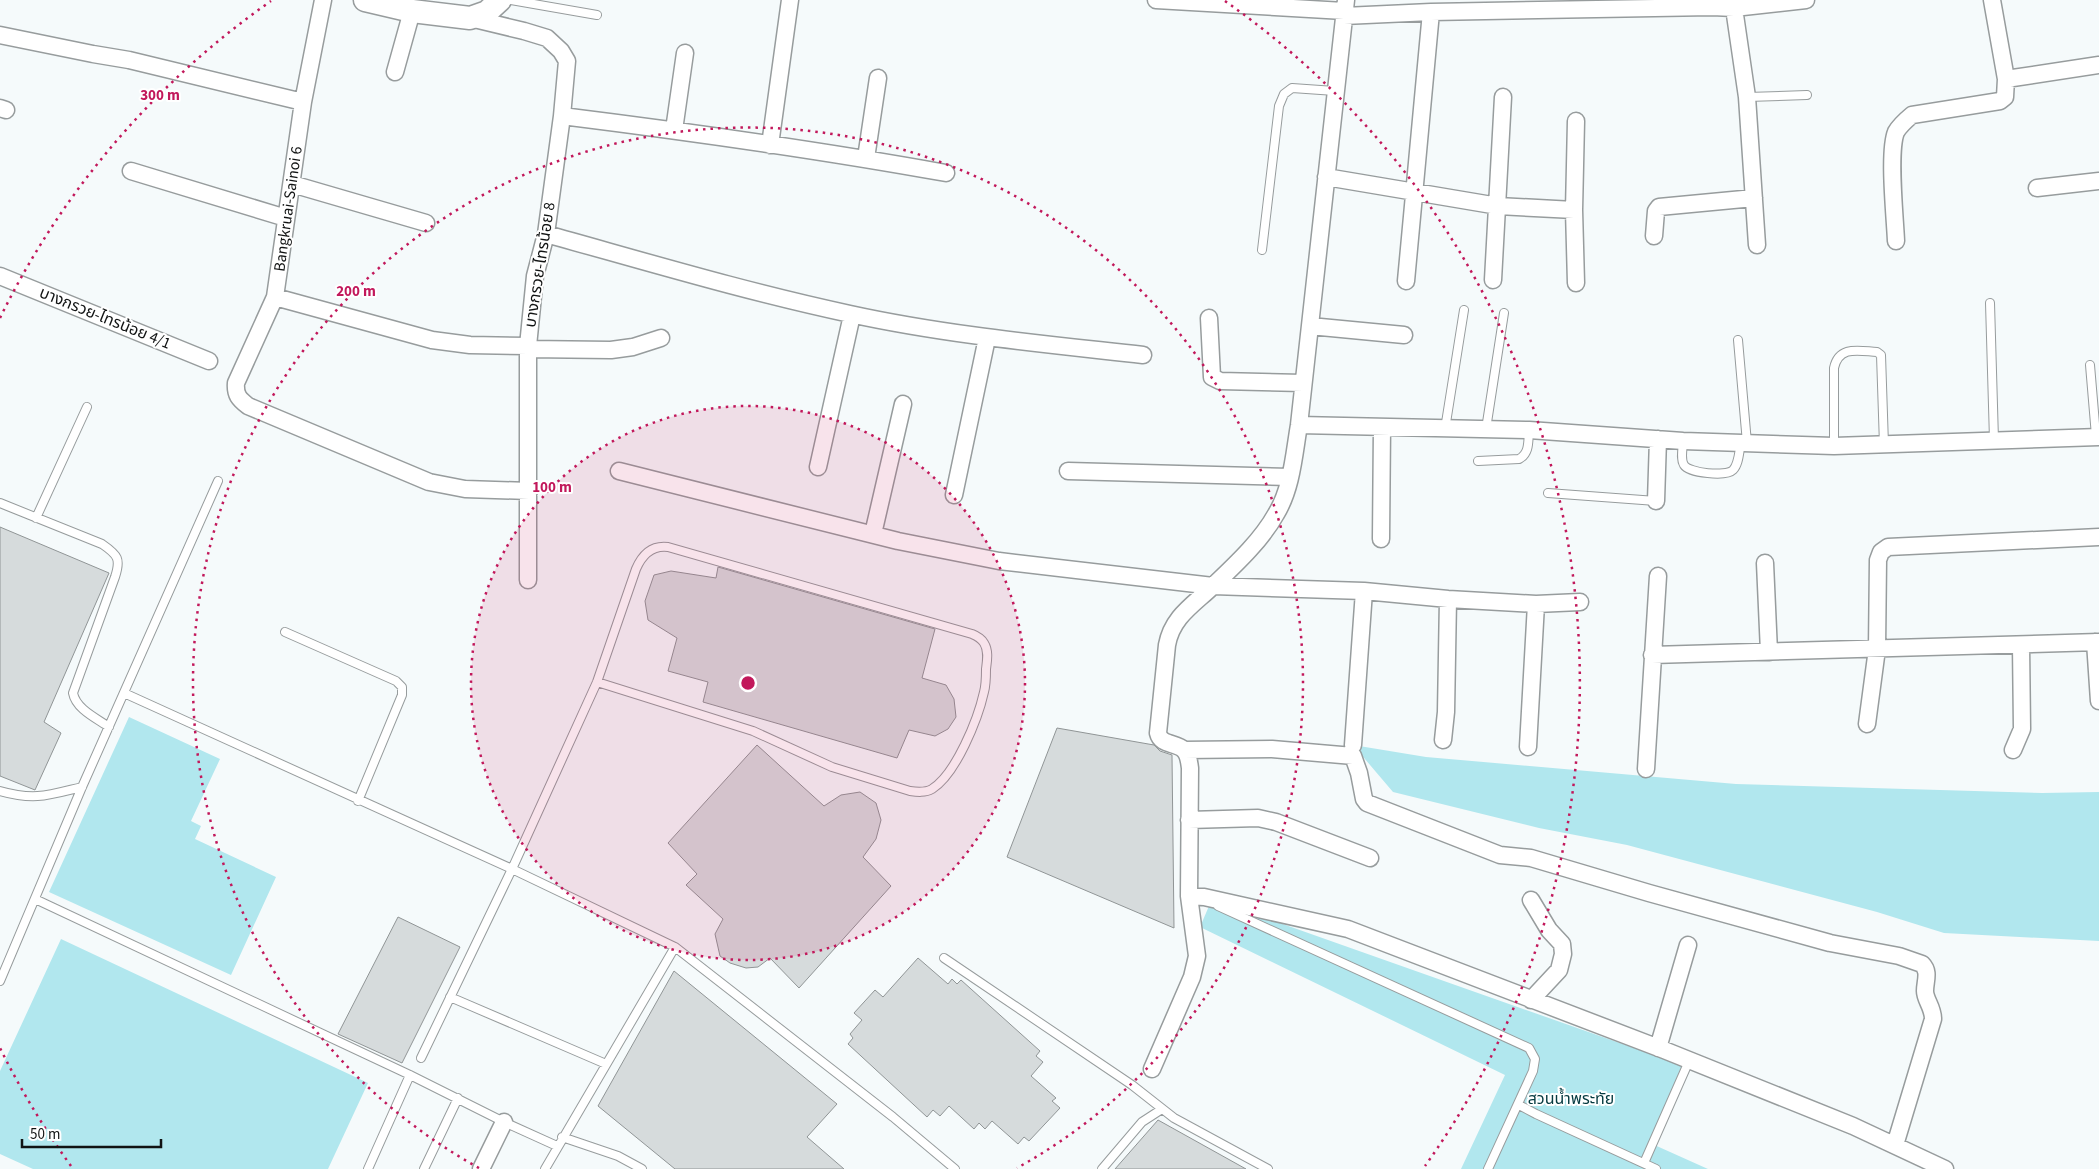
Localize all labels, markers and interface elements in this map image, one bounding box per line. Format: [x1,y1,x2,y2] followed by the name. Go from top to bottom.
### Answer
[140,85,180,106] text: 300 m
[268,145,308,273] street label: Bangkruai-Sainoi 6
[519,201,561,329] street label: บางกรวย-ไทรน้อย 8
[336,281,376,302] text: 200 m
[36,282,174,354] street label: บางกรวย-ไทรน้อย 4/1
[532,477,572,498] text: 100 m
[739,674,757,692] centre of rings
[1528,1087,1614,1110] park label: สวนน้ำพระทัย
[22,1116,161,1148] scale bar
[30,1124,60,1145] text: 50 m

